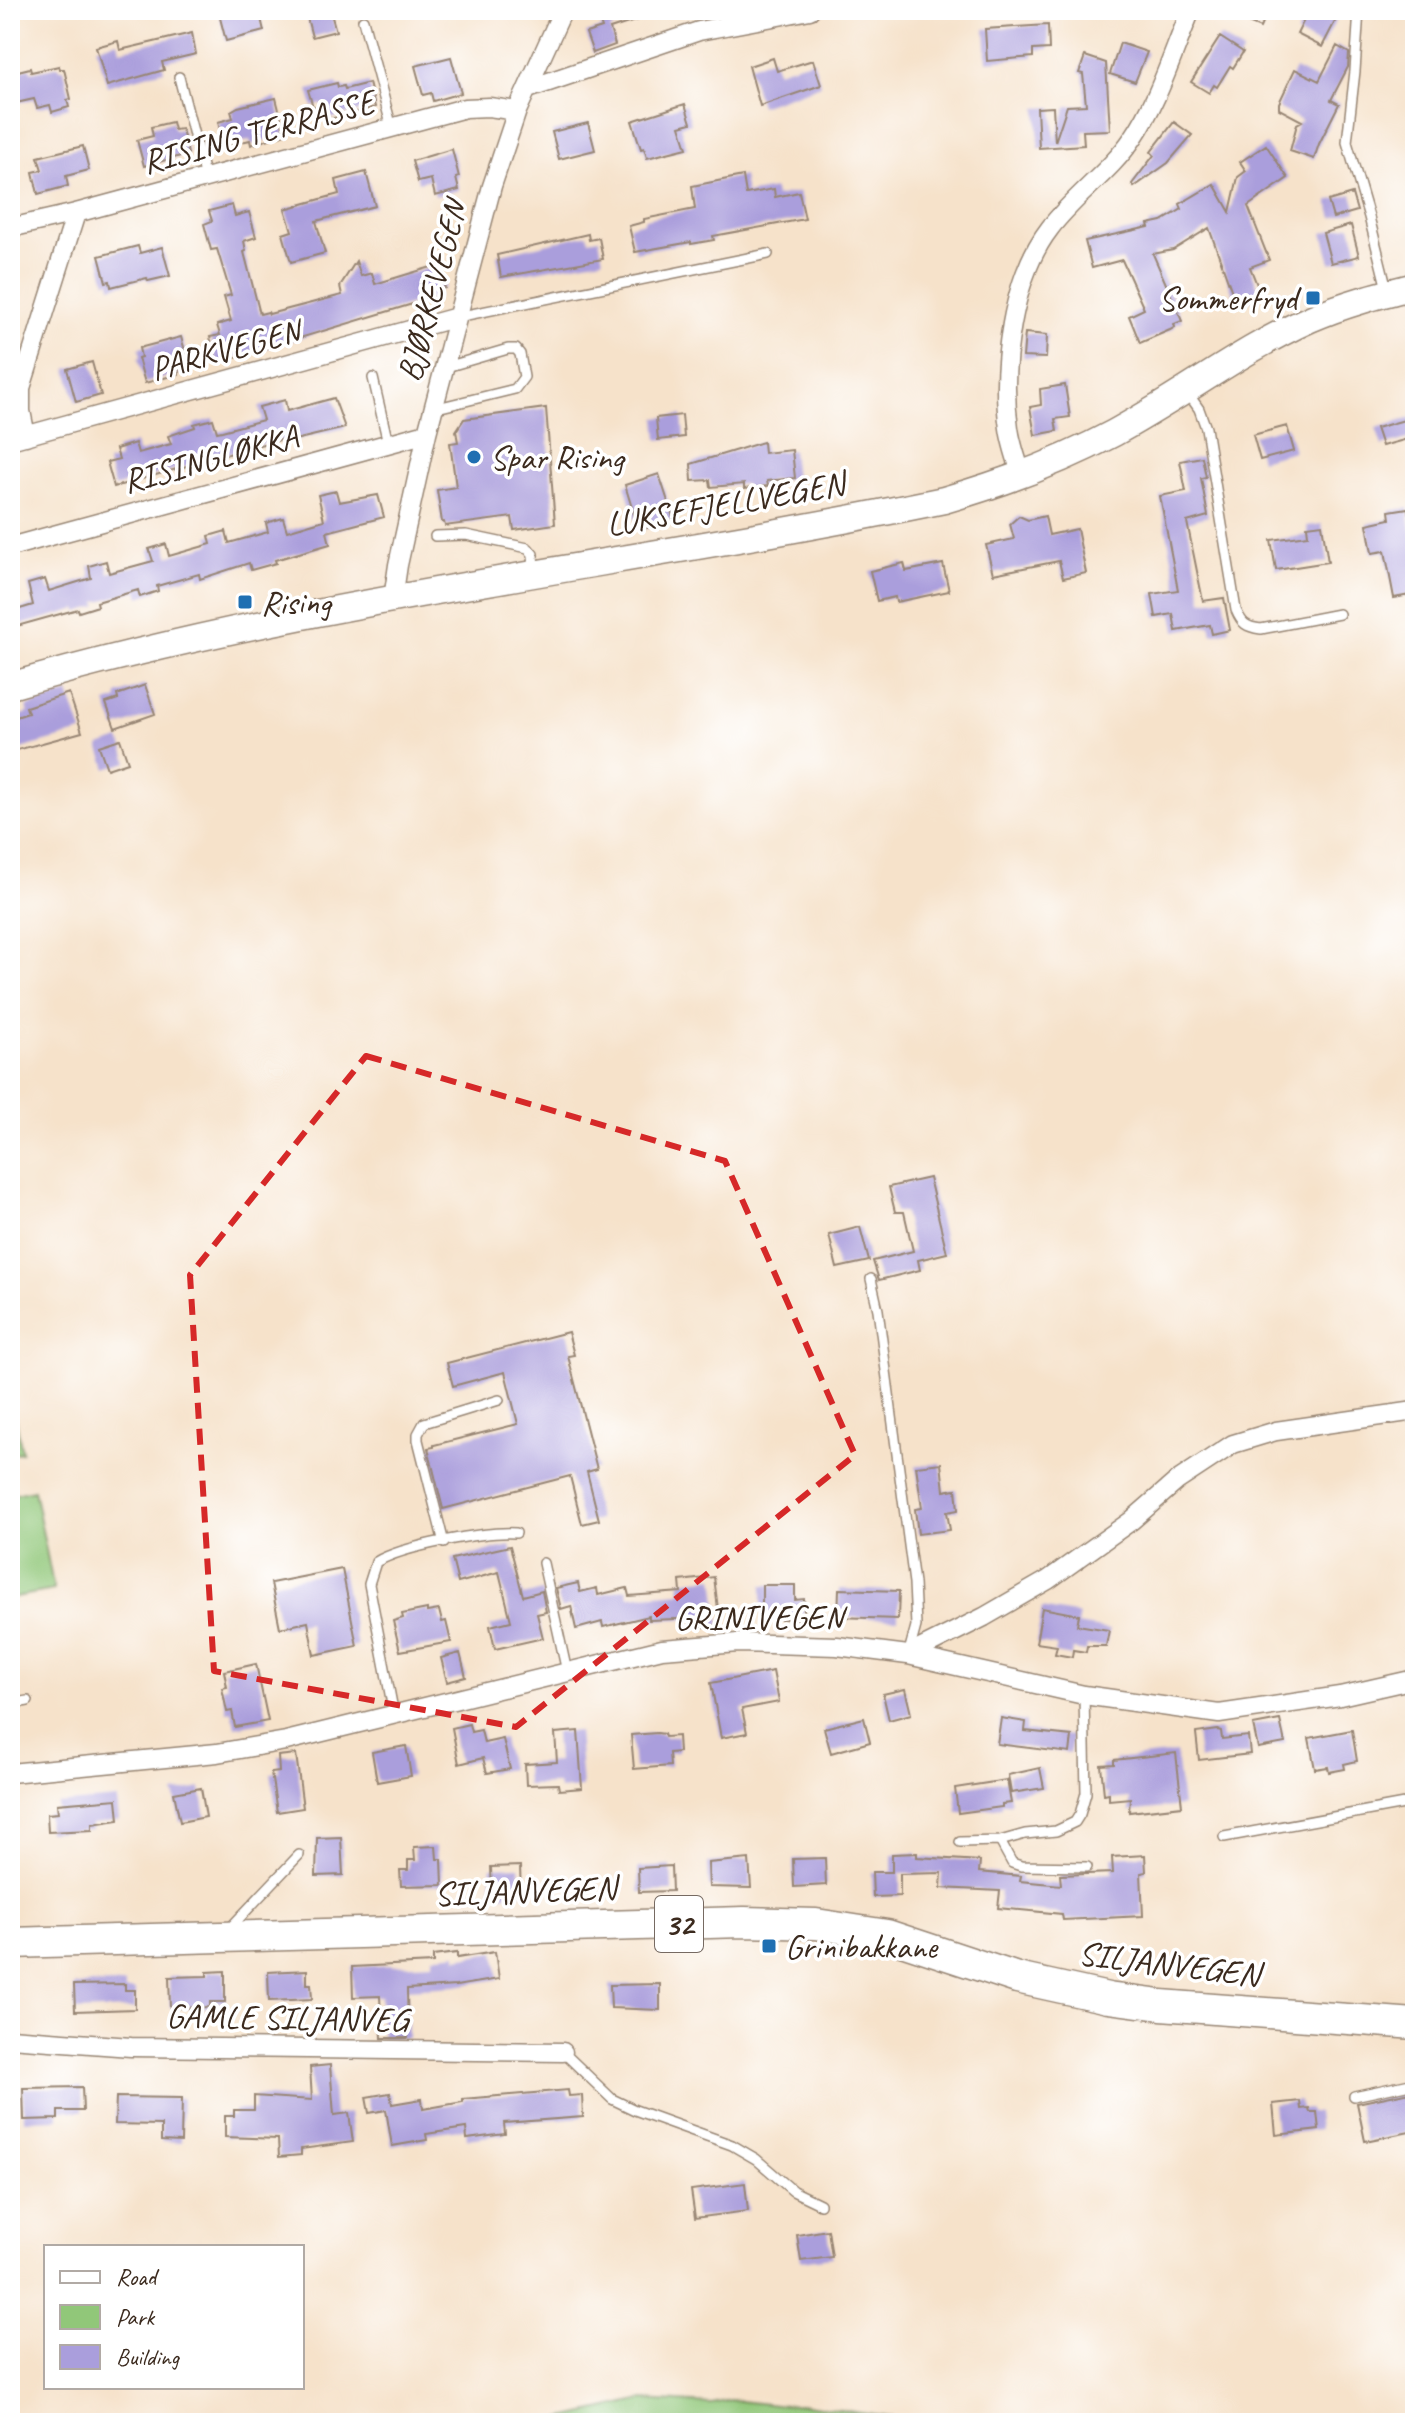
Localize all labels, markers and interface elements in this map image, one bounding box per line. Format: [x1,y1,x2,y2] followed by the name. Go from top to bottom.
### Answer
[137,79,383,183] street label: RISING TERRASSE
[387,192,477,386] street label: BJØRKEVEGEN
[1159,277,1302,320] place label: Sommerfryd
[1304,289,1322,307] marker: Sommerfryd
[146,308,309,390] street label: PARKVEGEN
[118,414,304,502] street label: RISINGLØKKA
[490,436,626,479] place label: Spar Rising
[465,448,483,466] marker: Spar Rising
[603,460,853,546] street label: LUKSEFJELLVEGEN
[261,581,333,624] place label: Rising
[236,593,254,611] marker: Rising
[675,1596,848,1639] street label: GRINIVEGEN
[433,1866,622,1915] street label: SILJANVEGEN
[655,1896,703,1952] road number: 32
[785,1925,939,1968] place label: Grinibakkane
[1076,1931,1267,1997] street label: SILJANVEGEN
[760,1937,778,1955] marker: Grinibakkane
[166,1994,413,2041] street label: GAMLE SILJANVEG
[44,2245,304,2389] legend
[116,2262,160,2292] text: Road
[116,2302,156,2332] text: Park
[116,2342,181,2372] text: Building

